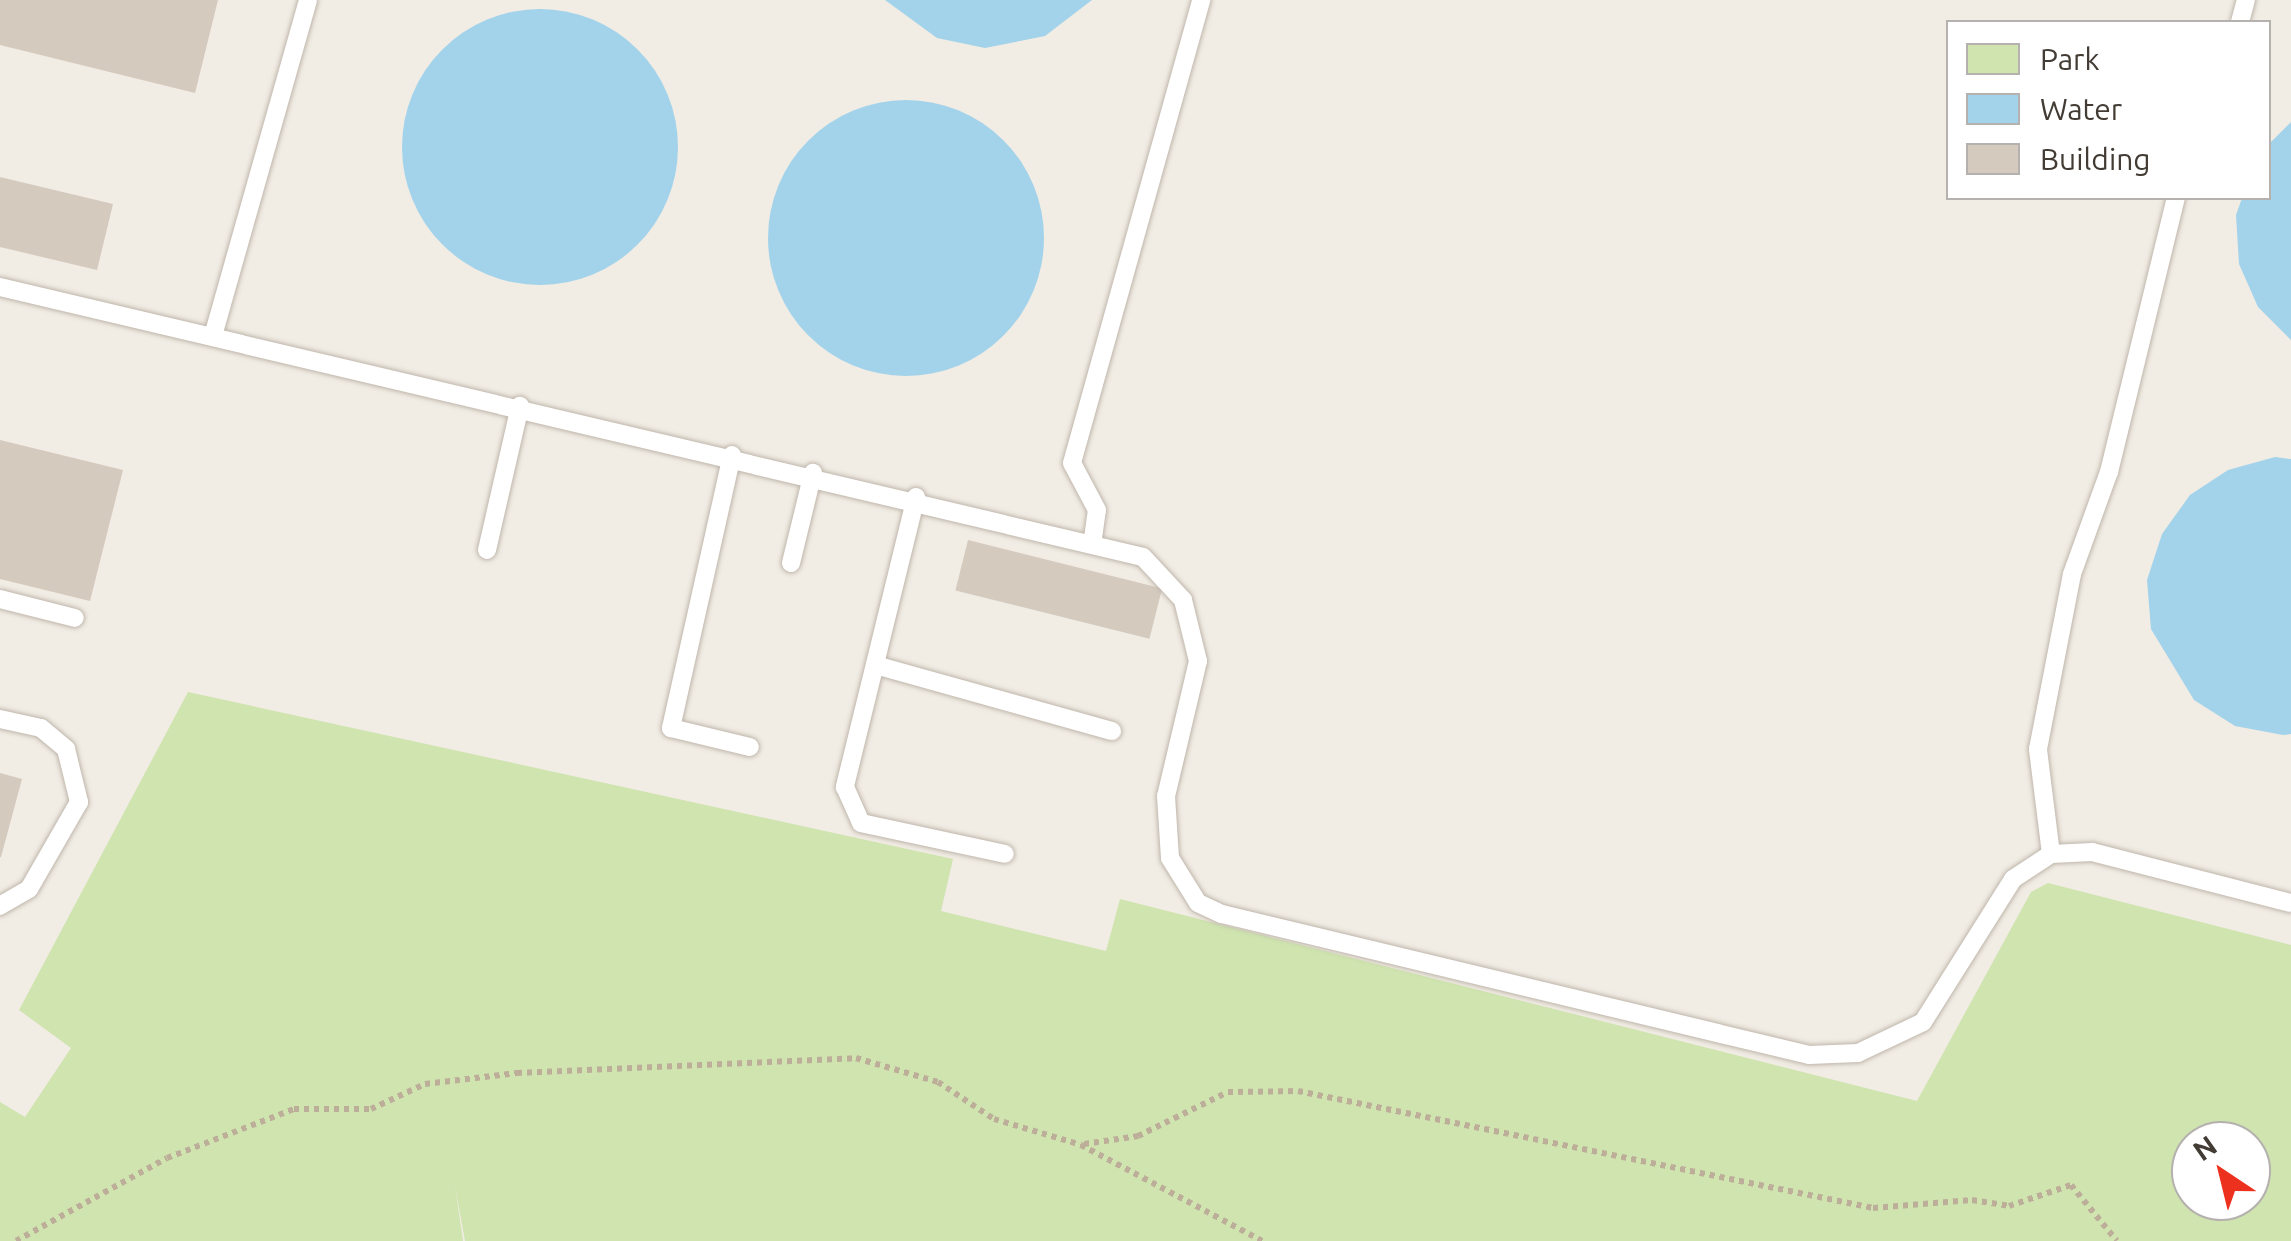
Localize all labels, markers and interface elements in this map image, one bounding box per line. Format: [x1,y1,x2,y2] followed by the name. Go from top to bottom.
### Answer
[1946,20,2271,200] legend
[2040,42,2100,76] text: Park
[2040,92,2122,126] text: Water
[2040,142,2151,176] text: Building
[2171,1121,2271,1221] north arrow
[2187,1129,2222,1166] text: N

